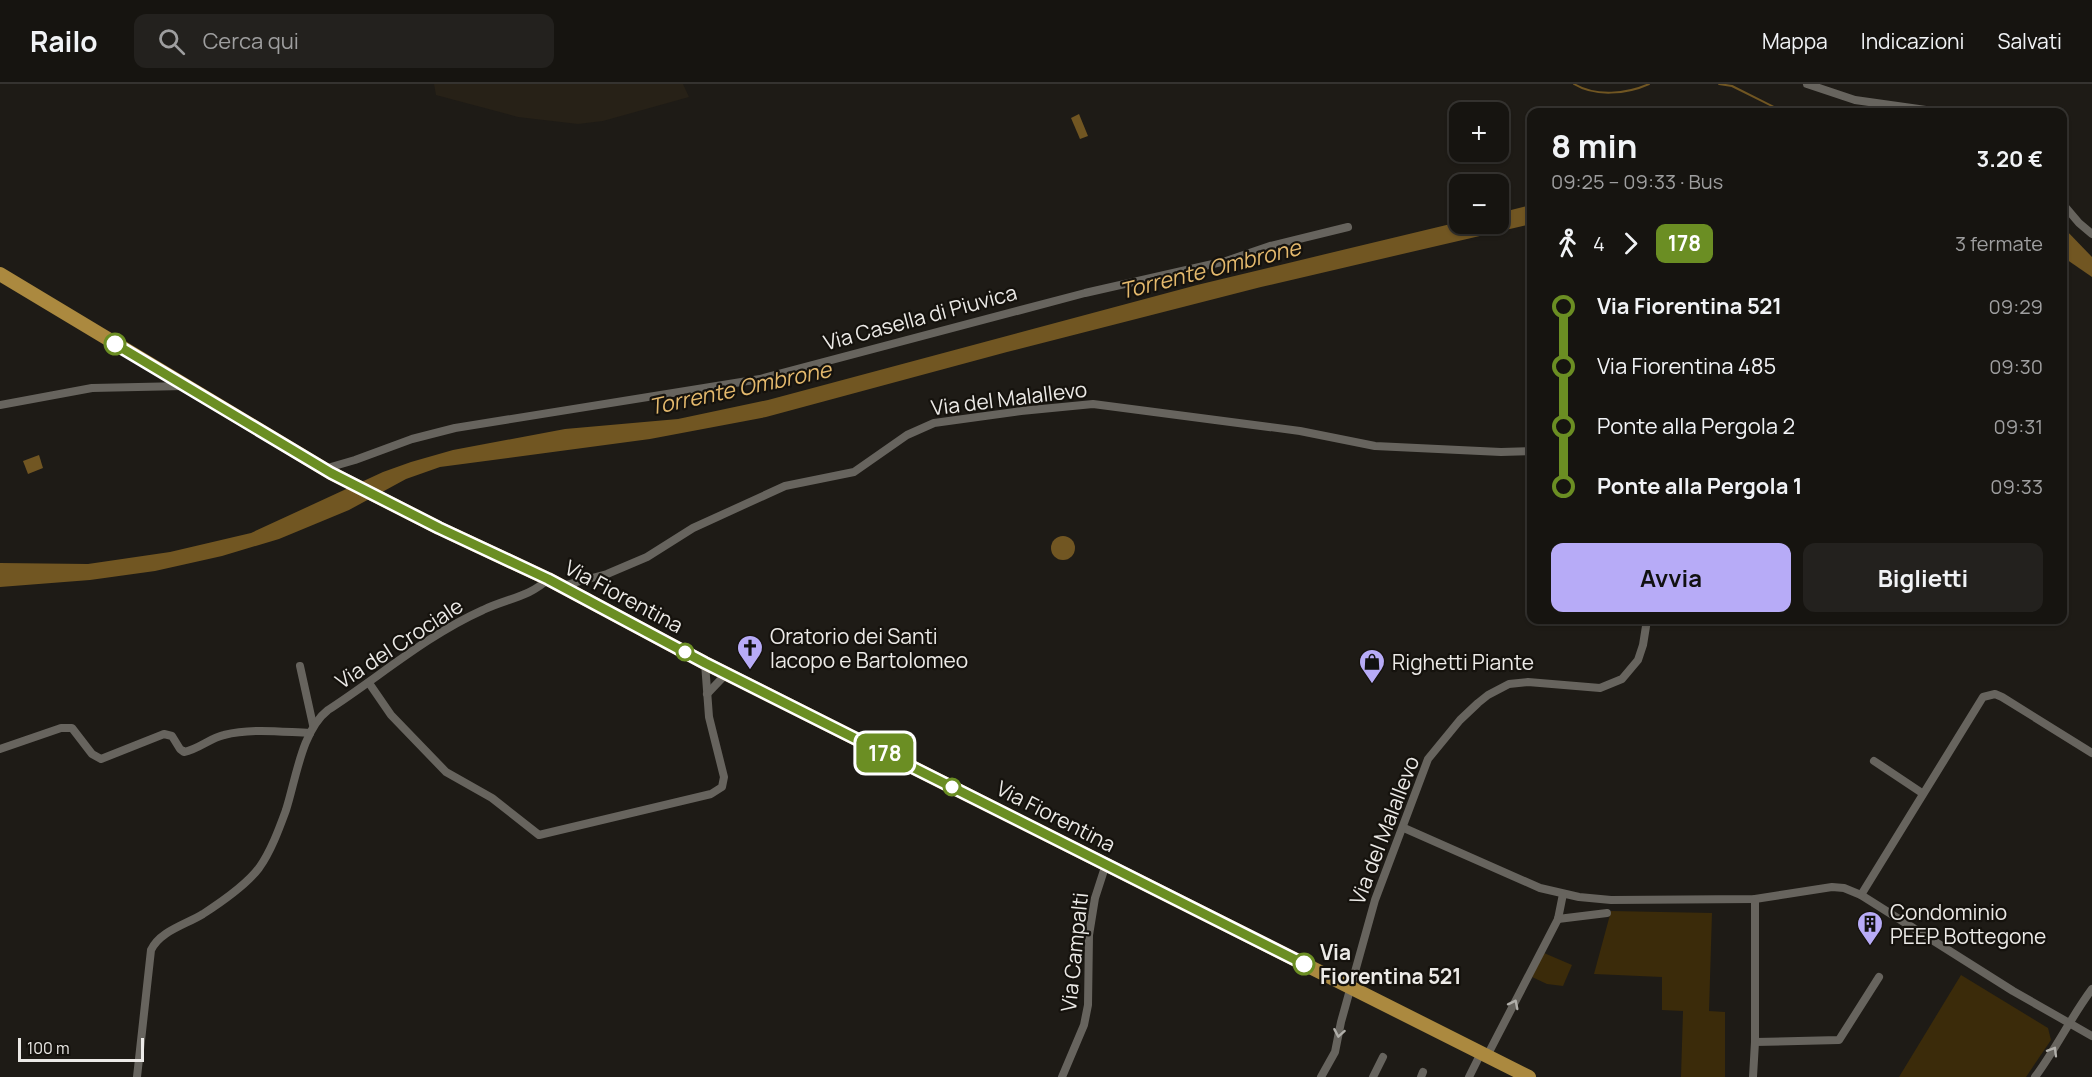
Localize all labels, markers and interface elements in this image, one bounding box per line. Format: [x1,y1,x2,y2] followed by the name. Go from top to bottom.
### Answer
[134,14,554,68] search box
[30,22,98,60] text: Railo
[155,25,188,58] icon: search
[203,26,299,56] text: Cerca qui
[1762,27,1828,55] text: Mappa
[1861,27,1964,55] text: Indicazioni
[1997,27,2062,55] text: Salvati
[1449,102,1509,234] map controls
[1449,102,1509,162] button: +
[1551,123,1637,168] text: 8 min
[1977,144,2043,174] text: 3.20 €
[1551,168,1723,195] text: 09:25 – 09:33 · Bus
[1449,174,1509,234] button: −
[1551,227,1584,260] icon: walk
[1614,227,1647,260] icon: forward
[1668,229,1701,257] text: 178
[1593,230,1605,257] text: 4
[1955,230,2043,257] text: 3 fermate
[1116,232,1305,306] water label: Torrente Ombrone
[820,278,1020,356] street label: Via Casella di Piuvica
[1597,291,1782,321] text: Via Fiorentina 521
[1989,293,2043,320] text: 09:29
[104,333,126,355] unlabelled marker
[1597,351,1776,381] text: Via Fiorentina 485
[1989,353,2043,380] text: 09:30
[646,354,835,422] water label: Torrente Ombrone
[929,375,1089,421] street label: Via del Malallevo
[1597,411,1795,441] text: Ponte alla Pergola 2
[1994,413,2043,440] text: 09:31
[1597,471,1802,501] text: Ponte alla Pergola 1
[1990,473,2043,500] text: 09:33
[1551,543,1791,612] button: Avvia
[1803,543,2043,612] button: Biglietti
[560,553,688,639] street label: Via Fiorentina
[330,591,468,695] street label: Via del Crociale
[770,622,968,674] place label: Oratorio dei Santi Iacopo e Bartolomeo
[735,633,765,671] church icon: Oratorio dei Santi Iacopo e Bartolomeo
[676,643,694,661] unlabelled marker
[1357,647,1387,685] shop icon: Righetti Piante
[1392,648,1534,676] place label: Righetti Piante
[850,734,920,772] line badge: 178
[868,739,902,767] text: 178
[1343,752,1425,908] street label: Via del Malallevo
[992,774,1120,858] street label: Via Fiorentina
[943,778,961,796] unlabelled marker
[1054,891,1094,1013] street label: Via Campalti
[1890,898,2046,950] place label: Condominio PEEP Bottegone
[1855,909,1885,947] building icon: Condominio PEEP Bottegone
[1320,938,1461,990] place label: Via Fiorentina 521
[1293,953,1315,975] marker: Via Fiorentina 521
[1507,1000,1518,1011] one-way arrow
[1333,1028,1346,1038] one-way arrow
[18,1035,144,1062] scale bar
[27,1037,70,1059] text: 100 m
[2046,1047,2058,1057] one-way arrow

